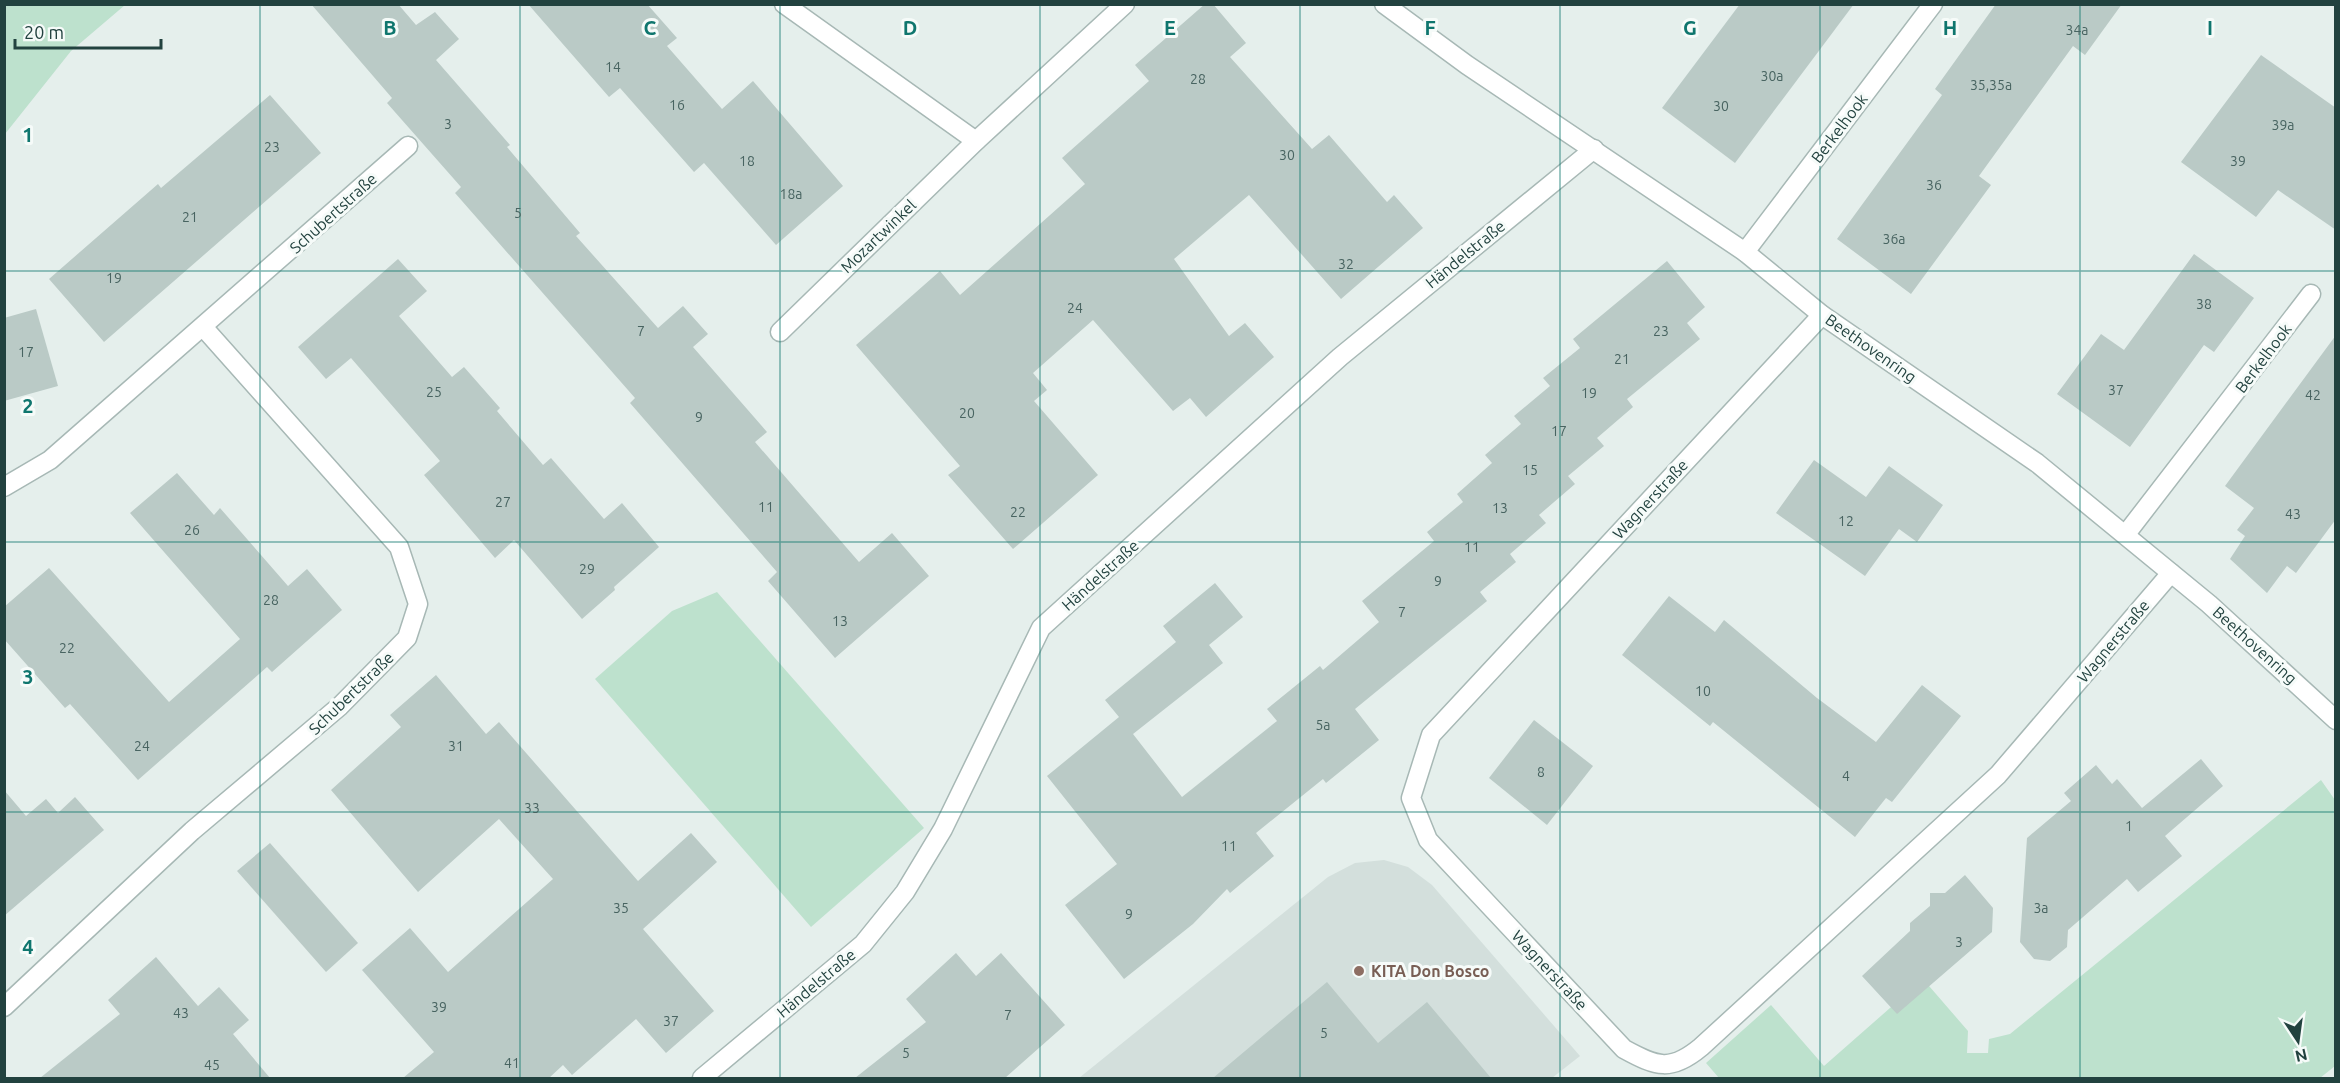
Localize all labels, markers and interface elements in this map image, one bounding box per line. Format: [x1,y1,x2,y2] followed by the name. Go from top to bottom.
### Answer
[15,12,160,50] scale bar
[383,16,397,39] text: B
[644,16,657,39] text: C
[903,16,917,39] text: D
[1164,16,1176,39] text: E
[1424,16,1436,39] text: F
[1683,16,1697,39] text: G
[1943,16,1957,39] text: H
[2207,16,2213,39] text: I
[24,22,64,42] text: 20 m
[2066,22,2089,38] house number: 34a
[605,59,621,75] house number: 14
[1761,68,1784,84] house number: 30a
[1190,71,1206,87] house number: 28
[1970,77,2012,93] house number: 35,35a
[1807,90,1871,166] street label: Berkelhook
[669,97,685,113] house number: 16
[1713,98,1729,114] house number: 30
[444,116,452,132] house number: 3
[2272,117,2295,133] house number: 39a
[22,123,34,146] text: 1
[264,139,280,155] house number: 23
[1279,147,1295,163] house number: 30
[739,153,755,169] house number: 18
[2230,153,2246,169] house number: 39
[286,169,380,257] street label: Schubertstraße
[1926,177,1942,193] house number: 36
[780,186,803,202] house number: 18a
[837,196,919,276] street label: Mozartwinkel
[514,205,522,221] house number: 5
[182,209,198,225] house number: 21
[1422,217,1508,291] street label: Händelstraße
[1883,231,1906,247] house number: 36a
[1338,256,1354,272] house number: 32
[106,270,122,286] house number: 19
[2196,296,2212,312] house number: 38
[1067,300,1083,316] house number: 24
[1822,310,1920,386] street label: Beethovenring
[2231,320,2295,396] street label: Berkelhook
[637,323,645,339] house number: 7
[1653,323,1669,339] house number: 23
[18,344,34,360] house number: 17
[1614,351,1630,367] house number: 21
[2108,382,2124,398] house number: 37
[426,384,442,400] house number: 25
[1581,385,1597,401] house number: 19
[2305,387,2321,403] house number: 42
[22,394,34,417] text: 2
[959,405,975,421] house number: 20
[695,409,703,425] house number: 9
[1551,423,1567,439] house number: 17
[1609,456,1691,542] street label: Wagnerstraße
[1522,462,1538,478] house number: 15
[495,494,511,510] house number: 27
[758,499,774,515] house number: 11
[1492,500,1508,516] house number: 13
[1010,504,1026,520] house number: 22
[2285,506,2301,522] house number: 43
[1838,513,1854,529] house number: 12
[184,522,200,538] house number: 26
[1058,536,1142,614] street label: Händelstraße
[1464,539,1480,555] house number: 11
[579,561,595,577] house number: 29
[1434,573,1442,589] house number: 9
[263,592,279,608] house number: 28
[2073,596,2153,686] street label: Wagnerstraße
[2209,603,2301,687] street label: Beethovenring
[1398,604,1406,620] house number: 7
[832,613,848,629] house number: 13
[59,640,75,656] house number: 22
[305,648,397,738] street label: Schubertstraße
[22,665,34,688] text: 3
[1695,683,1711,699] house number: 10
[1315,717,1331,733] house number: 5a
[134,738,150,754] house number: 24
[448,738,464,754] house number: 31
[1537,764,1545,780] house number: 8
[1842,768,1850,784] house number: 4
[524,800,540,816] house number: 33
[2125,818,2133,834] house number: 1
[1221,838,1237,854] house number: 11
[613,900,629,916] house number: 35
[2033,900,2049,916] house number: 3a
[1125,906,1133,922] house number: 9
[1509,927,1591,1013] street label: Wagnerstraße
[1955,934,1963,950] house number: 3
[22,935,34,958] text: 4
[773,945,859,1021] street label: Händelstraße
[1371,962,1489,980] place label: KITA Don Bosco
[1352,964,1366,978] marker: KITA Don Bosco
[431,999,447,1015] house number: 39
[173,1005,189,1021] house number: 43
[1004,1007,1012,1023] house number: 7
[2268,1011,2328,1071] north arrow
[663,1013,679,1029] house number: 37
[1320,1025,1328,1041] house number: 5
[902,1045,910,1061] house number: 5
[2294,1046,2309,1066] text: N
[504,1055,520,1071] house number: 41
[204,1057,220,1073] house number: 45

